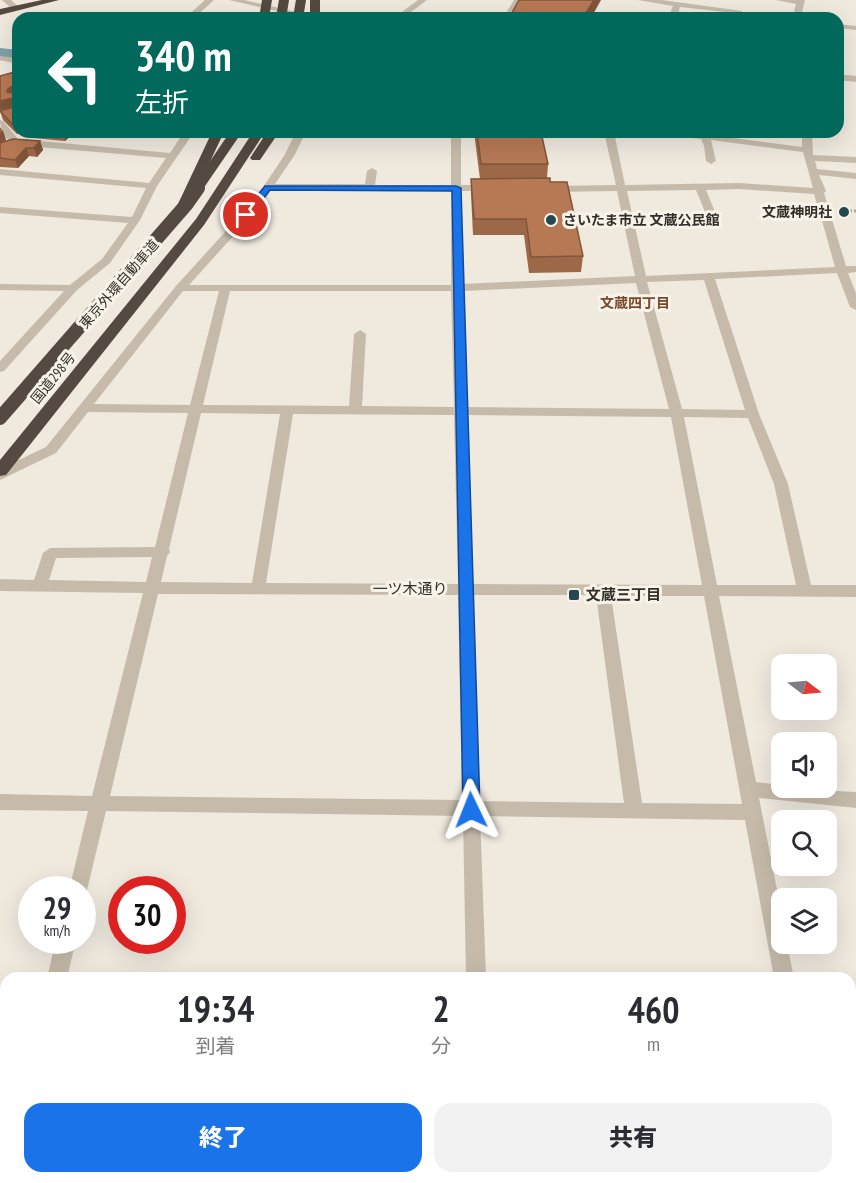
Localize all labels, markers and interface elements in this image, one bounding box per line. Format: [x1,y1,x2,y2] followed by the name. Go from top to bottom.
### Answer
[135,28,232,83] text: 340 m
[36,36,114,114] icon: left
[135,85,189,119] text: 左折
[220,189,271,240] pin
[229,198,262,231] icon: arrive
[762,203,832,221] place label: 文蔵神明社
[837,205,851,219] marker: 文蔵神明社
[563,211,719,229] place label: さいたま市立 文蔵公民館
[544,213,558,227] marker: さいたま市立 文蔵公民館
[75,236,163,332] street label: 東京外環自動車道
[600,294,670,312] district label: 文蔵四丁目
[27,349,79,407] street label: 国道298号
[372,579,448,598] street label: 一ツ木通り
[586,585,661,604] place label: 文蔵三丁目
[567,588,581,602] marker: 文蔵三丁目
[771,654,837,720] north arrow
[771,654,837,954] map controls
[771,732,837,798] button: sound
[439,778,503,842] position arrow
[771,810,837,876] button: search
[108,876,186,954] speed limit sign: 30
[43,888,71,927] text: 29
[771,888,837,954] button: layers
[44,921,70,940] text: km/h
[177,985,255,1032] text: 19:34
[433,985,450,1032] text: 2
[628,986,679,1033] text: 460
[647,1031,660,1057] text: m
[196,1033,236,1059] text: 到着
[431,1033,451,1059] text: 分
[24,1103,422,1172] button: 終了
[434,1103,832,1172] button: 共有

